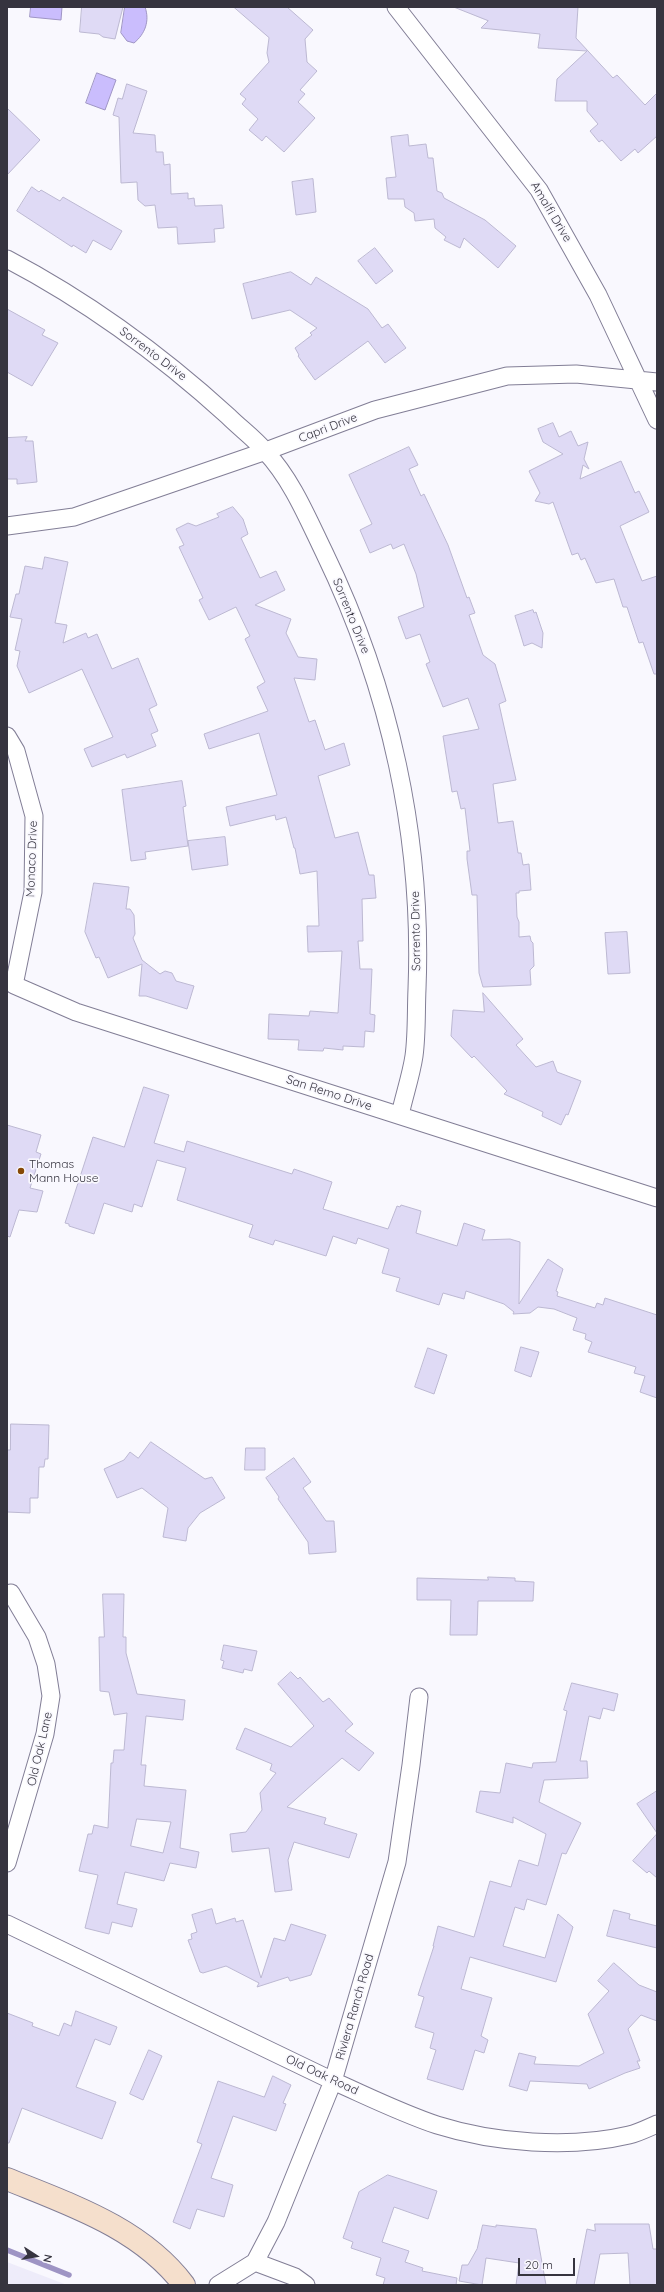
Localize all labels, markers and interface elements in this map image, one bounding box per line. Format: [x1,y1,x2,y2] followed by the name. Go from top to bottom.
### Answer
[527,179,575,245] street label: Amalfi Drive
[117,324,189,384] street label: Sorrento Drive
[297,410,359,446] street label: Capri Drive
[329,576,373,656] street label: Sorrento Drive
[23,820,41,898] street label: Monaco Drive
[408,891,424,971] street label: Sorrento Drive
[284,1072,374,1114] street label: San Remo Drive
[29,1157,98,1185] place label: Thomas Mann House
[16,1166,26,1176] marker: Thomas Mann House
[24,1710,56,1788] street label: Old Oak Lane
[333,1952,377,2062] street label: Riviera Ranch Road
[283,2052,361,2098] street label: Old Oak Road
[16,2236,56,2276] north arrow
[520,2250,577,2276] scale bar
[40,2253,55,2264] text: N
[525,2257,553,2272] text: 20 m

